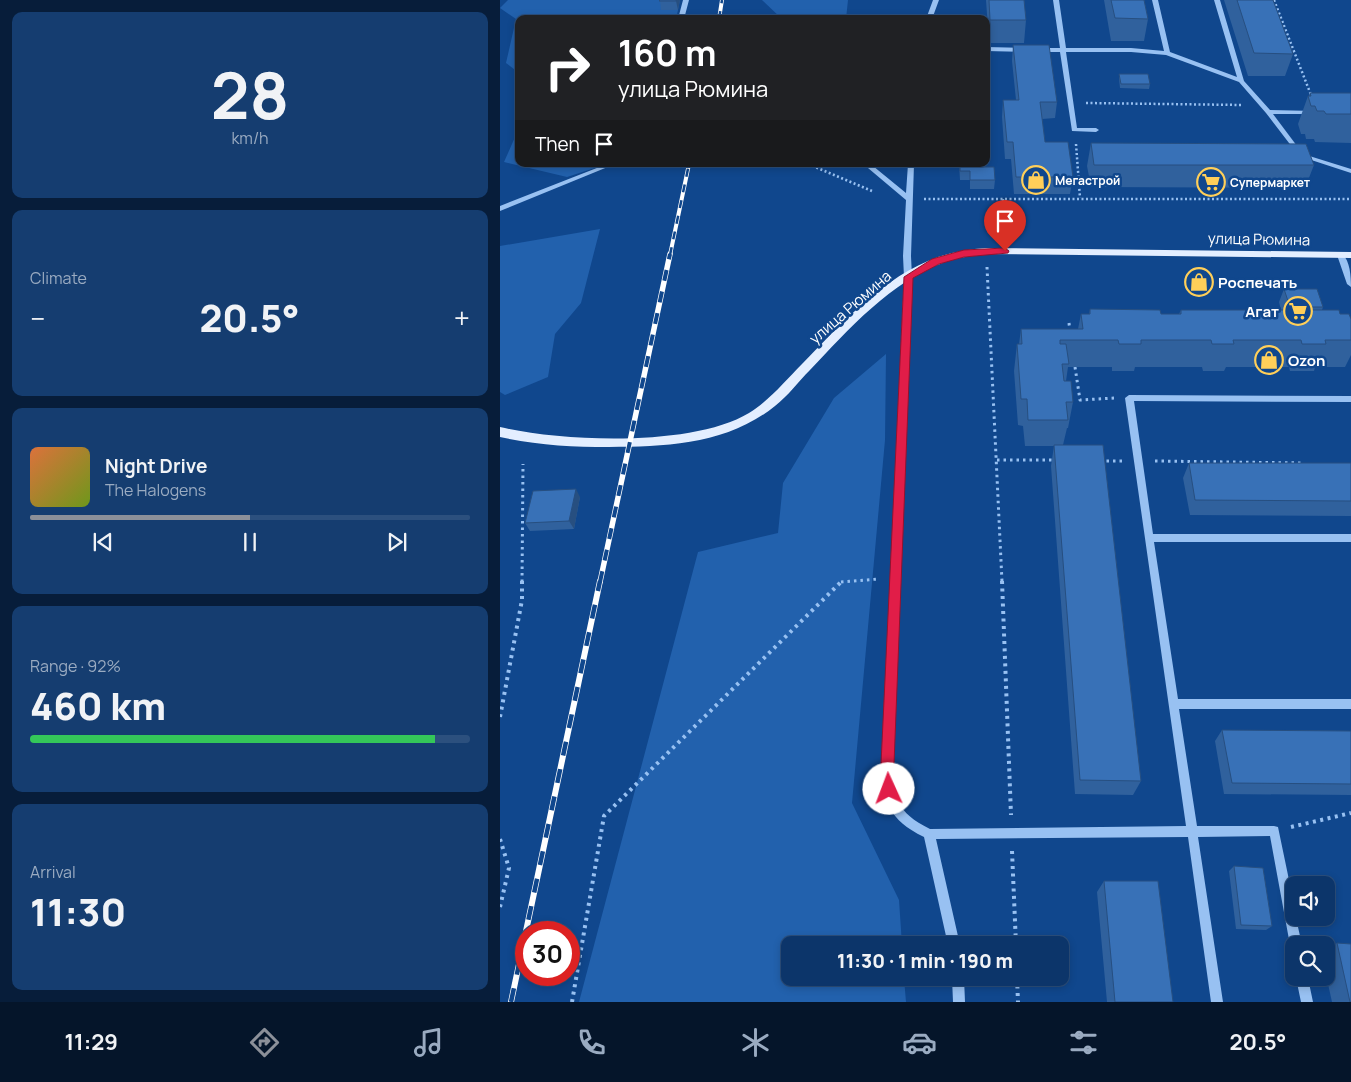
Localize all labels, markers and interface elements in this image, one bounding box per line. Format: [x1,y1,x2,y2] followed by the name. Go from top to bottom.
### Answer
[618,29,717,77] text: 160 m
[535,35,600,100] icon: right
[211,50,289,139] text: 28
[618,74,768,104] text: улица Рюмина
[231,127,269,149] text: km/h
[590,130,618,158] icon: arrive
[535,131,580,157] text: Then
[1021,165,1051,195] shop icon: Мегастрой
[1196,167,1226,197] supermarket icon: Супермаркет
[1055,172,1120,189] place label: Мегастрой
[1230,174,1311,191] place label: Супермаркет
[984,200,1026,251] pin
[991,207,1019,235] icon: arrive
[1208,228,1310,250] street label: улица Рюмина
[804,265,896,349] street label: улица Рюмина
[30,267,87,289] text: Climate
[1184,267,1214,297] shop icon: Роспечать
[1218,272,1297,293] place label: Роспечать
[199,291,300,343] text: 20.5°
[1283,296,1313,326] supermarket icon: Агат
[30,299,45,337] text: −
[454,299,470,337] text: +
[1245,301,1279,322] place label: Агат
[1254,345,1284,375] shop icon: Ozon
[1288,350,1325,371] place label: Ozon
[105,453,207,479] text: Night Drive
[105,479,206,501] text: The Halogens
[89,528,117,556] icon: previous
[236,528,264,556] icon: pause
[383,528,411,556] icon: next
[30,655,121,677] text: Range · 92%
[30,679,166,731] text: 460 km
[862,762,914,814] position arrow
[30,861,76,883] text: Arrival
[1285,876,1335,986] map controls
[1285,876,1335,926] button: sound
[30,885,126,937] text: 11:30
[515,921,580,986] speed limit sign: 30
[1285,936,1335,986] button: search
[837,948,1013,974] text: 11:30 · 1 min · 190 m
[247,1025,282,1060] icon: directions
[411,1025,446,1060] icon: music
[574,1025,609,1060] icon: phone
[738,1025,773,1060] icon: climate
[902,1025,937,1060] icon: car
[1066,1025,1101,1060] icon: filters
[64,1027,118,1057] text: 11:29
[1229,1027,1287,1057] text: 20.5°

